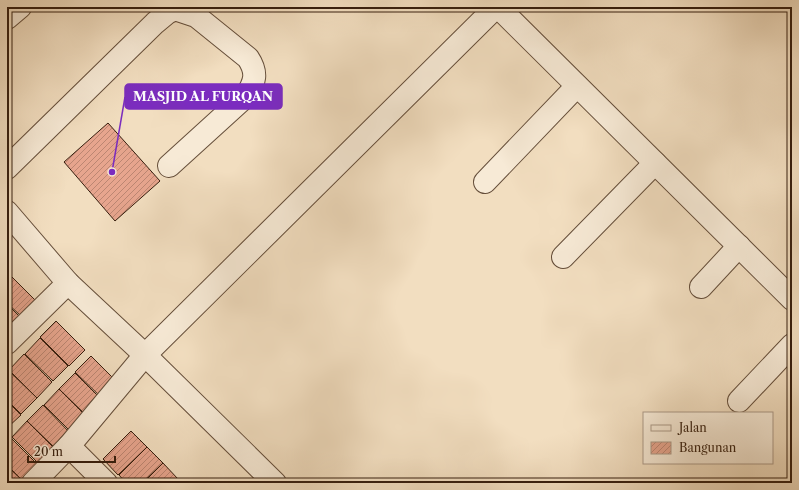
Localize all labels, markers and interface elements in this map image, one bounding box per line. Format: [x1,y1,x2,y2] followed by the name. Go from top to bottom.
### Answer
[125,84,282,109] callout: MASJID AL FURQAN
[133,88,273,104] text: MASJID AL FURQAN
[643,412,773,464] legend
[677,420,707,435] text: Jalan
[28,438,115,464] scale bar
[679,440,737,455] text: Bangunan
[34,444,63,459] text: 20 m

